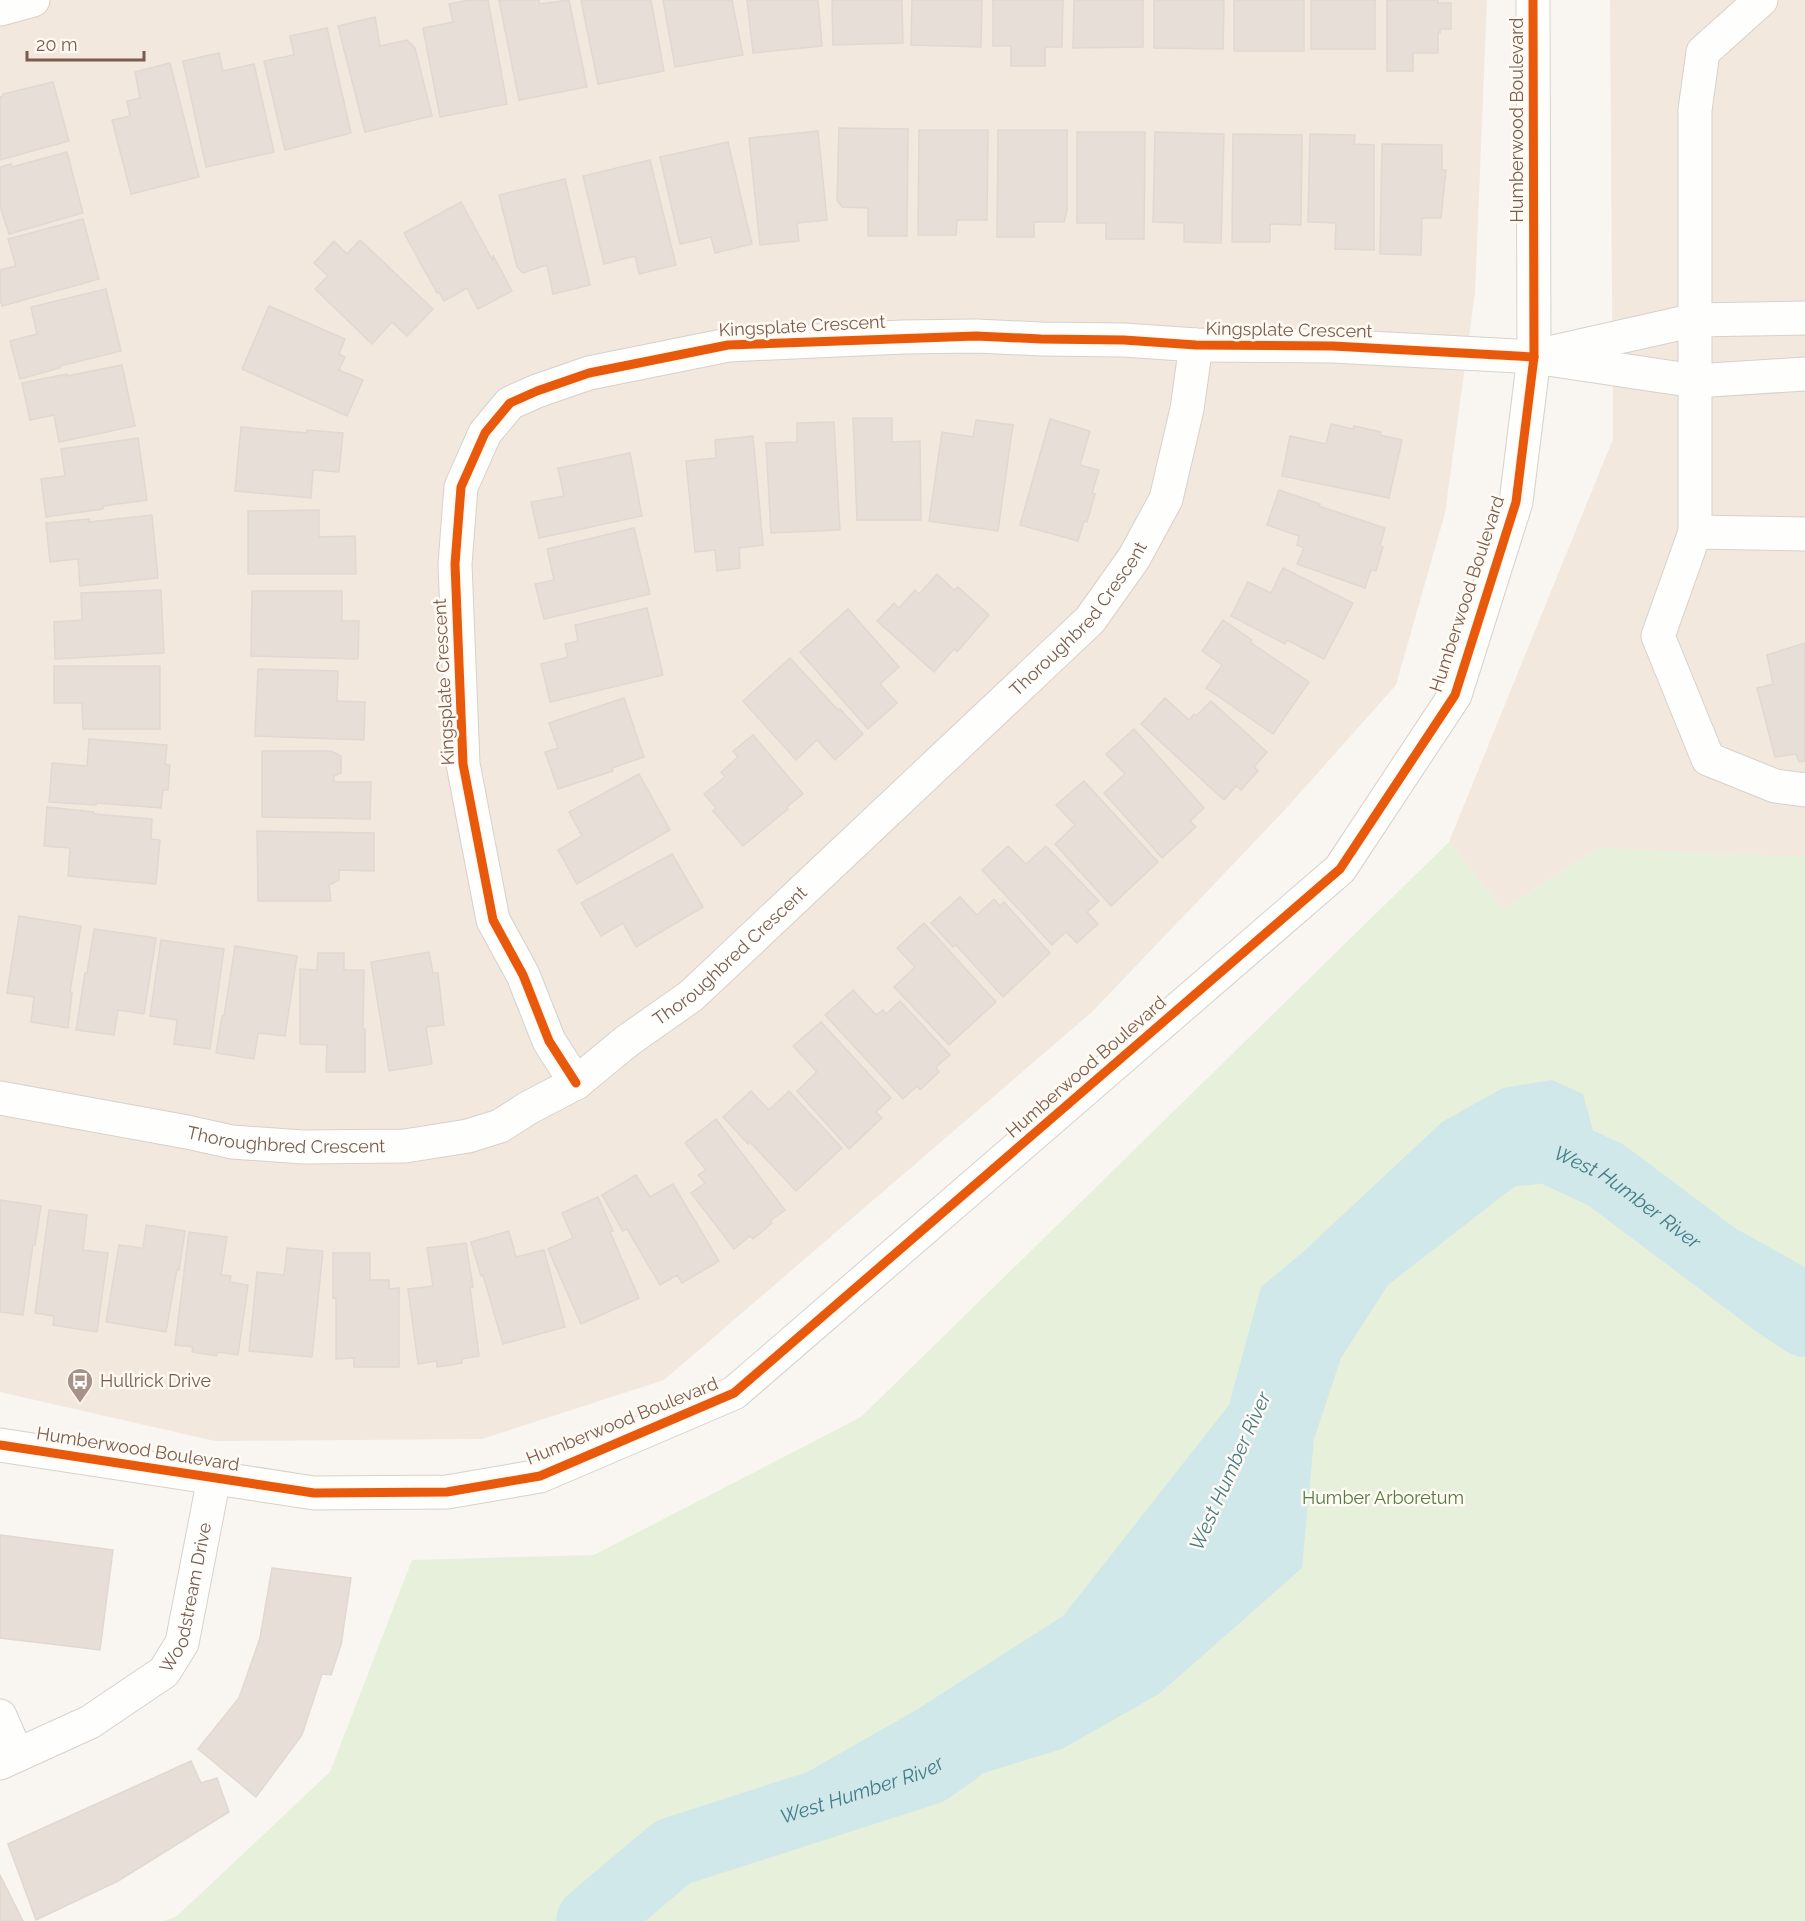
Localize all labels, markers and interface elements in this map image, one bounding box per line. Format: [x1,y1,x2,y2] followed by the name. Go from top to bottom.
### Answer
[1506,17,1527,223] street label: Humberwood Boulevard
[27,24,144,62] scale bar
[36,34,78,55] text: 20 m
[718,311,886,340] street label: Kingsplate Crescent
[1205,318,1373,341] street label: Kingsplate Crescent
[1425,493,1508,695] street label: Humberwood Boulevard
[1005,538,1151,700] street label: Thoroughbred Crescent
[429,598,458,766] street label: Kingsplate Crescent
[649,882,811,1029] street label: Thoroughbred Crescent
[1001,991,1170,1142] street label: Humberwood Boulevard
[185,1121,385,1157] street label: Thoroughbred Crescent
[1550,1141,1706,1255] water label: West Humber River
[65,1366,95,1404] bus stop icon: Hullrick Drive
[100,1370,211,1391] place label: Hullrick Drive
[523,1372,721,1469] street label: Humberwood Boulevard
[1184,1387,1276,1554] water label: West Humber River
[35,1422,241,1475] street label: Humberwood Boulevard
[1302,1487,1464,1508] park label: Humber Arboretum
[155,1520,215,1676] street label: Woodstream Drive
[777,1750,949,1829] water label: West Humber River

